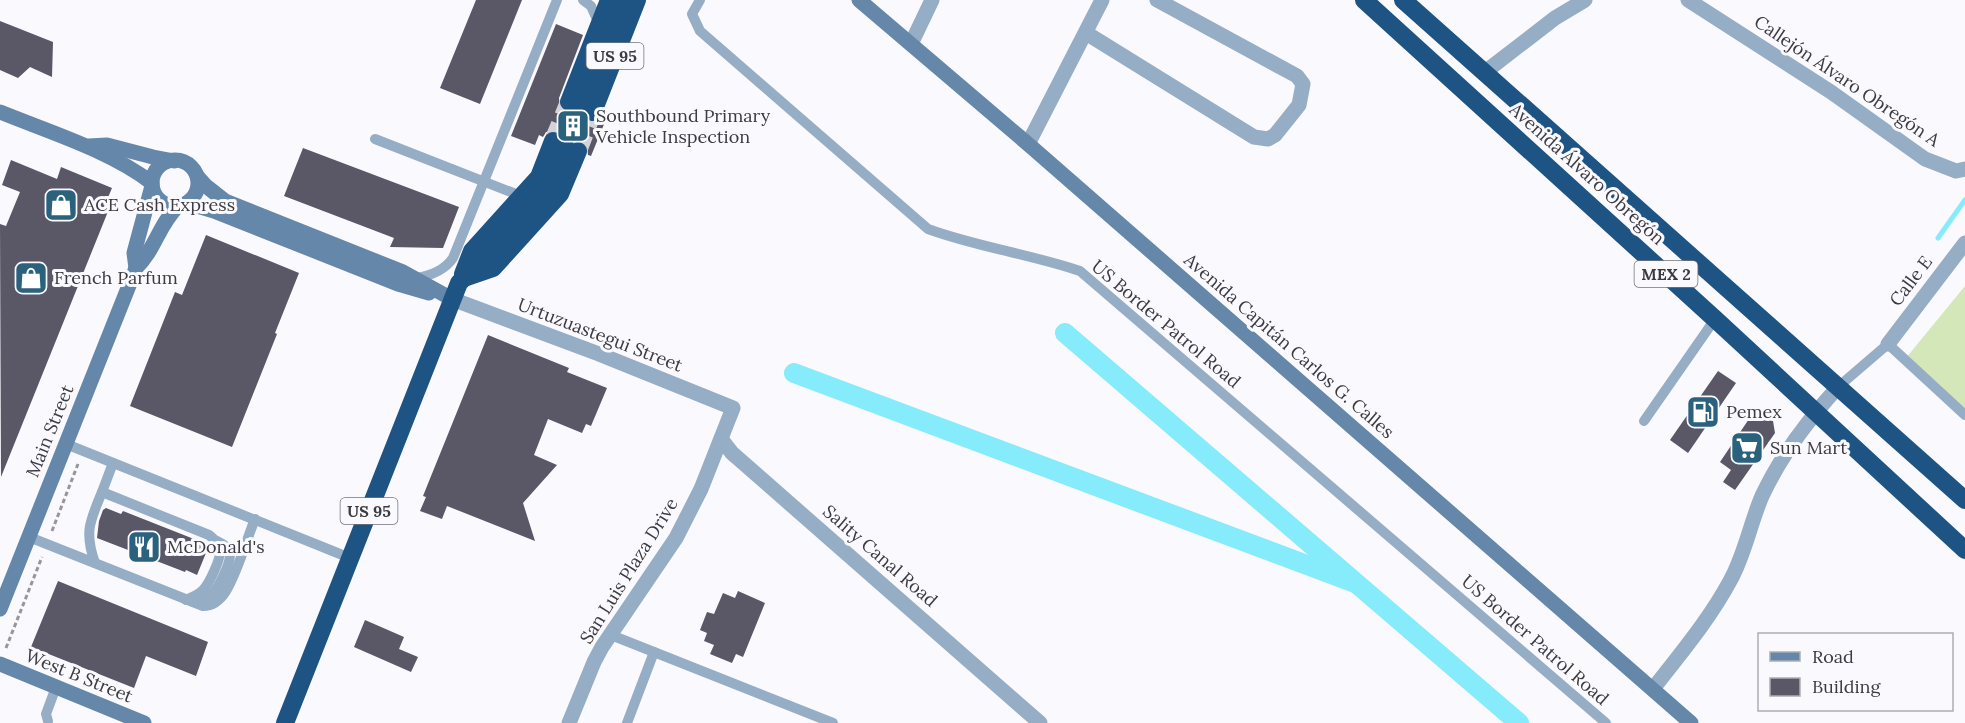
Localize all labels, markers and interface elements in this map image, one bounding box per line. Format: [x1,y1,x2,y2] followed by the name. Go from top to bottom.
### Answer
[1750,10,1945,152] street label: Callejón Álvaro Obregón A
[586,43,644,69] road number: US 95
[1504,97,1670,250] street label: Avenida Álvaro Obregón
[595,104,771,148] place label: Southbound Primary Vehicle Inspection
[555,108,591,144] building icon: Southbound Primary Vehicle Inspection
[43,187,79,223] shop icon: ACE Cash Express
[83,193,235,216] place label: ACE Cash Express
[1179,247,1399,443] street label: Avenida Capitán Carlos G. Calles
[1884,251,1937,311] street label: Calle E
[1087,255,1246,393] street label: US Border Patrol Road
[13,260,49,296] shop icon: French Parfum
[1634,261,1698,287] road number: MEX 2
[54,266,178,289] place label: French Parfum
[514,292,686,377] street label: Urtuzuastegui Street
[21,381,78,480] street label: Main Street
[1685,394,1721,430] fuel station icon: Pemex
[1726,400,1782,423] place label: Pemex
[1729,430,1765,466] supermarket icon: Sun Mart
[1770,436,1847,459] place label: Sun Mart
[574,493,683,648] street label: San Luis Plaza Drive
[340,498,398,524] road number: US 95
[818,500,943,612] street label: Sality Canal Road
[126,529,162,565] restaurant icon: McDonald's
[167,535,265,558] place label: McDonald's
[1457,569,1614,710] street label: US Border Patrol Road
[1758,633,1953,711] legend
[22,644,136,708] street label: West B Street
[1812,645,1854,668] text: Road
[1812,675,1882,698] text: Building

